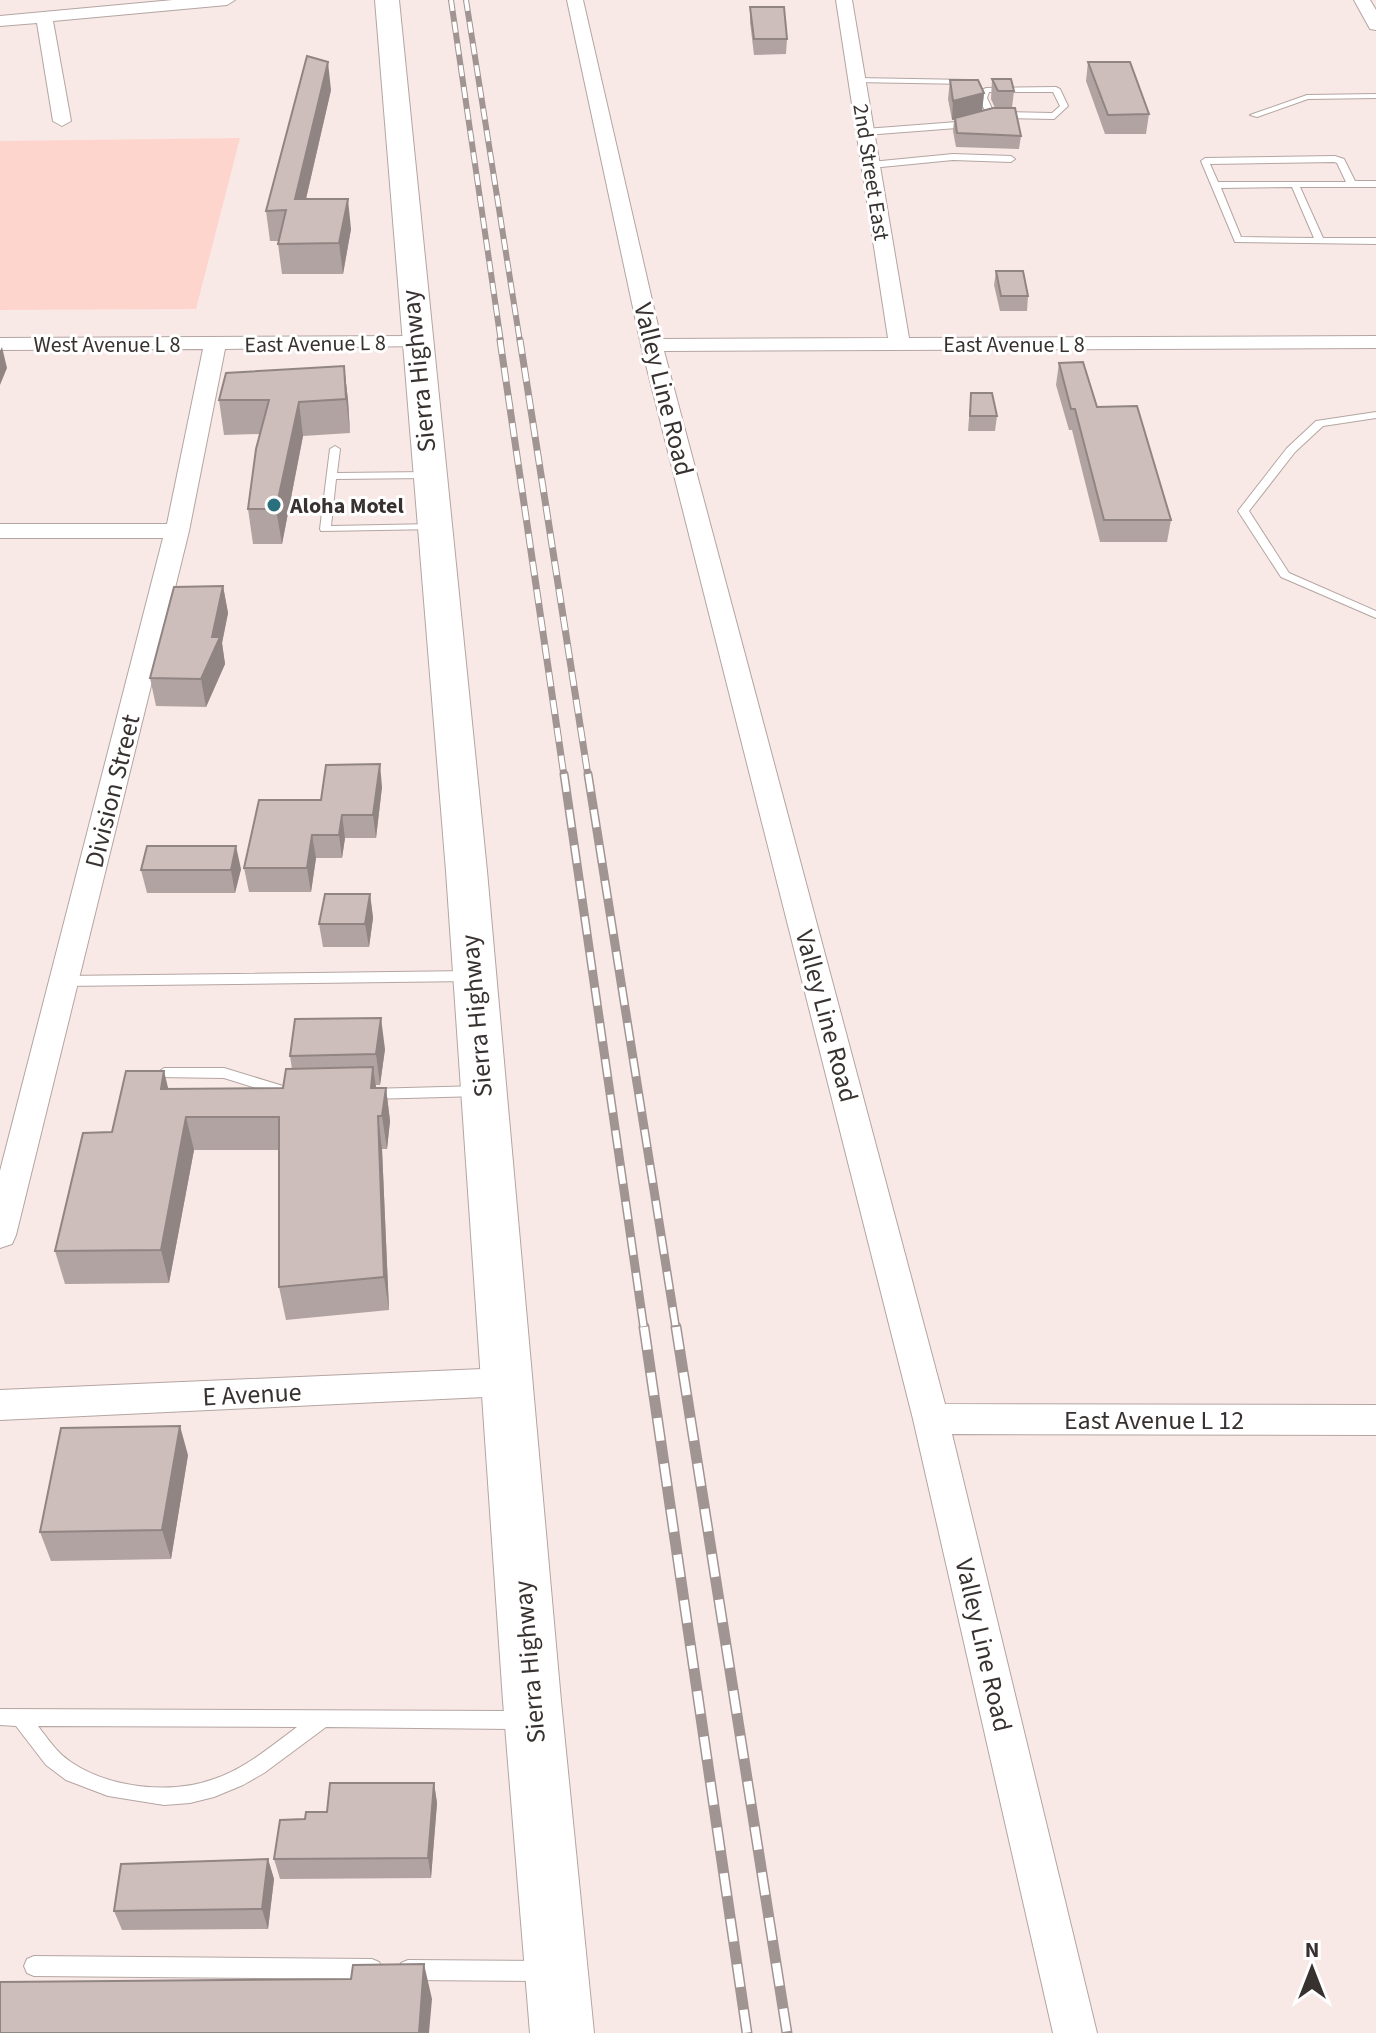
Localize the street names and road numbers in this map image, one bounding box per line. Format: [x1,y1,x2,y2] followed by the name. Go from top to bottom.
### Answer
[844,102,898,243] street label: 2nd Street East
[392,288,445,454] street label: Sierra Highway
[624,299,703,479] street label: Valley Line Road
[244,327,386,361] street label: East Avenue L 8
[33,329,181,361] street label: West Avenue L 8
[943,329,1085,361] street label: East Avenue L 8
[76,710,149,872] street label: Division Street
[786,926,867,1106] street label: Valley Line Road
[451,933,502,1099] street label: Sierra Highway
[202,1373,302,1416] street label: E Avenue
[1064,1402,1244,1439] street label: East Avenue L 12
[946,1555,1021,1735] street label: Valley Line Road
[504,1579,555,1745] street label: Sierra Highway

